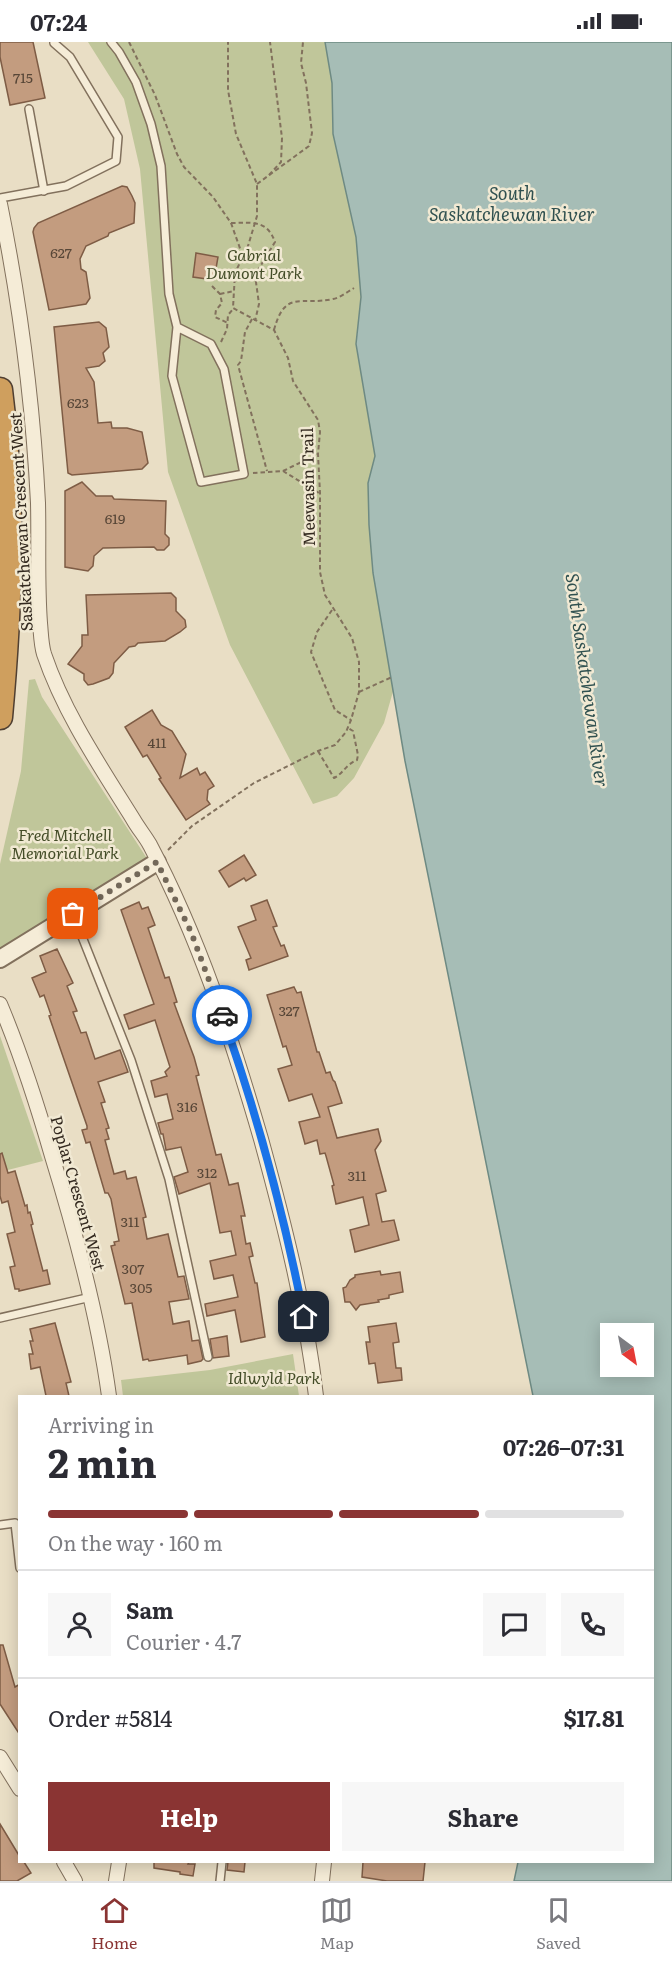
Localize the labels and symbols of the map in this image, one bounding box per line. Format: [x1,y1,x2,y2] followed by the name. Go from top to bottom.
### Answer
[13,67,33,87] house number: 715
[429,179,595,227] water label: South Saskatchewan River
[50,242,72,262] house number: 627
[206,242,302,284] park label: Gabrial Dumont Park
[67,392,89,412] house number: 623
[2,411,38,632] street label: Saskatchewan Crescent West
[294,427,320,547] street label: Meewasin Trail
[105,508,125,528] house number: 619
[560,571,616,789] water label: South Saskatchewan River
[147,732,167,752] house number: 411
[11,822,119,864] park label: Fred Mitchell Memorial Park
[47,888,98,939] pin
[192,985,252,1045] courier
[278,1000,300,1020] house number: 327
[177,1096,198,1116] house number: 316
[45,1113,113,1274] street label: Poplar Crescent West
[197,1162,217,1182] house number: 312
[348,1165,367,1185] house number: 311
[121,1211,140,1231] house number: 311
[122,1258,144,1278] house number: 307
[130,1277,152,1297] house number: 305
[278,1291,329,1342] pin
[600,1323,654,1377] north arrow
[228,1365,320,1389] park label: Idlwyld Park

